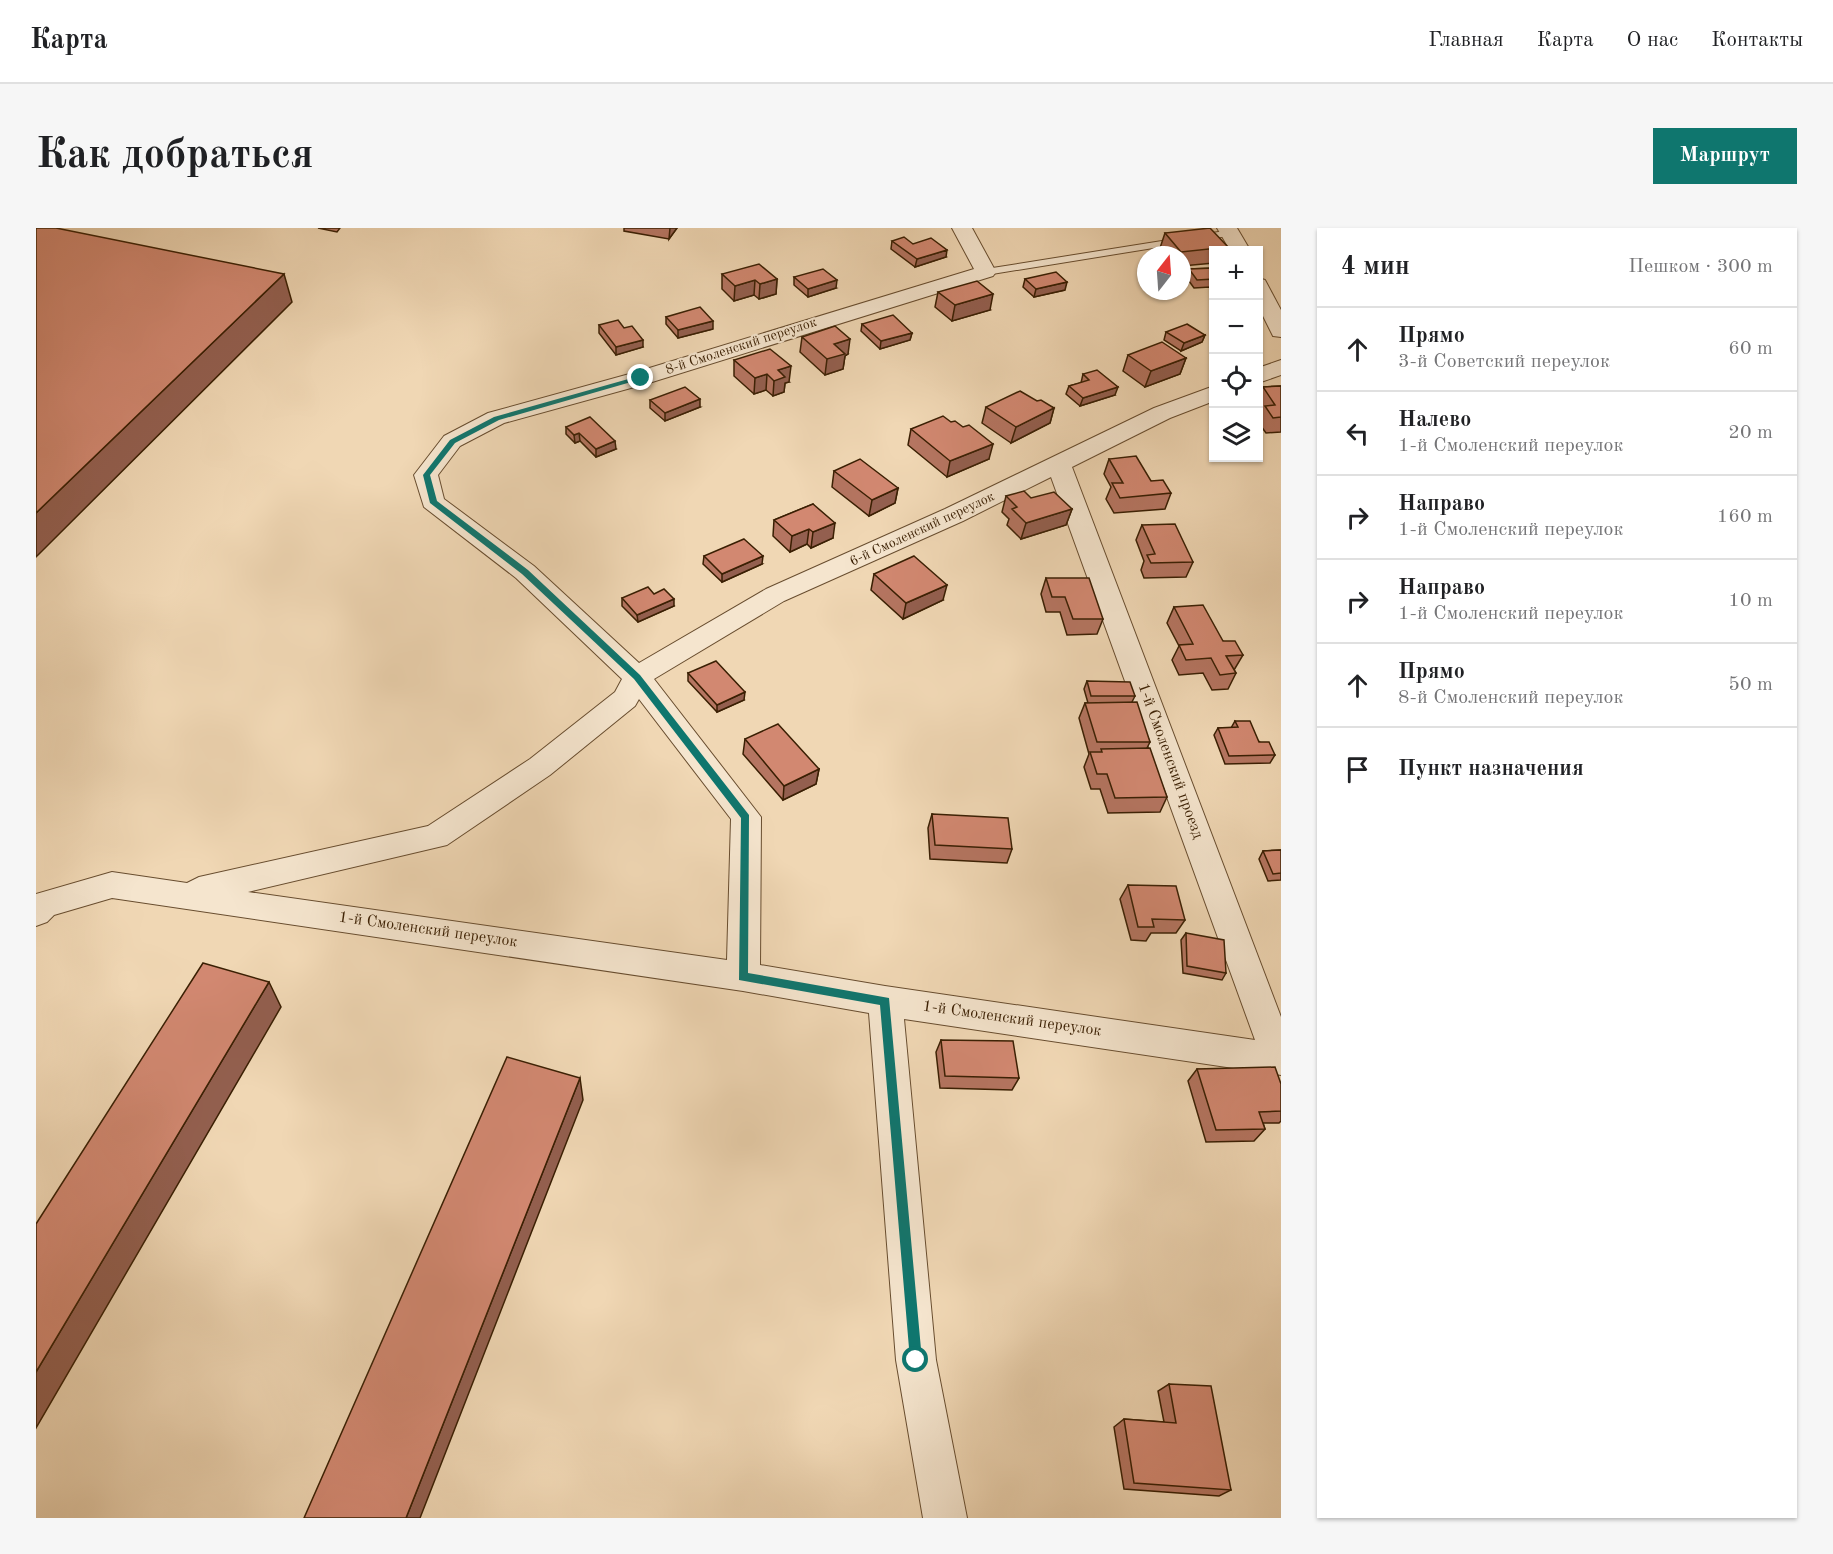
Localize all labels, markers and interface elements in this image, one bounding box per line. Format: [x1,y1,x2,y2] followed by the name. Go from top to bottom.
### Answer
[30,27,108,55] text: Карта
[1428,30,1504,51] text: Главная
[1537,30,1594,51] text: Карта
[1627,30,1678,51] text: О нас
[1711,30,1803,51] text: Контакты
[1653,128,1797,184] button: Маршрут
[36,135,313,177] text: Как добраться
[1137,246,1191,300] north arrow
[1209,246,1263,462] map controls
[1209,246,1263,300] button: +
[1341,254,1410,280] text: 4 мин
[1628,257,1773,277] text: Пешком · 300 m
[1209,300,1263,354] button: −
[664,315,818,377] street label: 8-й Смоленский переулок
[1398,325,1465,347] text: Прямо
[1341,333,1374,366] icon: ahead
[1728,339,1773,359] text: 60 m
[1398,352,1610,372] text: 3-й Советский переулок
[1209,354,1263,408] button: locate
[627,364,653,390] route end
[1209,408,1263,462] button: layers
[1398,409,1471,431] text: Налево
[1341,417,1374,450] icon: left
[1728,423,1773,443] text: 20 m
[1398,436,1624,456] text: 1-й Смоленский переулок
[847,489,997,569] street label: 6-й Смоленский переулок
[1398,493,1485,515] text: Направо
[1341,501,1374,534] icon: right
[1717,507,1773,527] text: 160 m
[1398,520,1624,540] text: 1-й Смоленский переулок
[1398,577,1485,599] text: Направо
[1341,585,1374,618] icon: right
[1728,591,1773,611] text: 10 m
[1398,604,1624,624] text: 1-й Смоленский переулок
[1398,661,1465,683] text: Прямо
[1341,669,1374,702] icon: ahead
[1728,675,1773,695] text: 50 m
[1134,681,1206,841] street label: 1-й Смоленский проезд
[1398,688,1624,708] text: 8-й Смоленский переулок
[1341,753,1374,786] icon: arrive
[1398,758,1584,780] text: Пункт назначения
[338,910,518,950] street label: 1-й Смоленский переулок
[922,999,1102,1039] street label: 1-й Смоленский переулок
[902,1346,928,1372] route start

